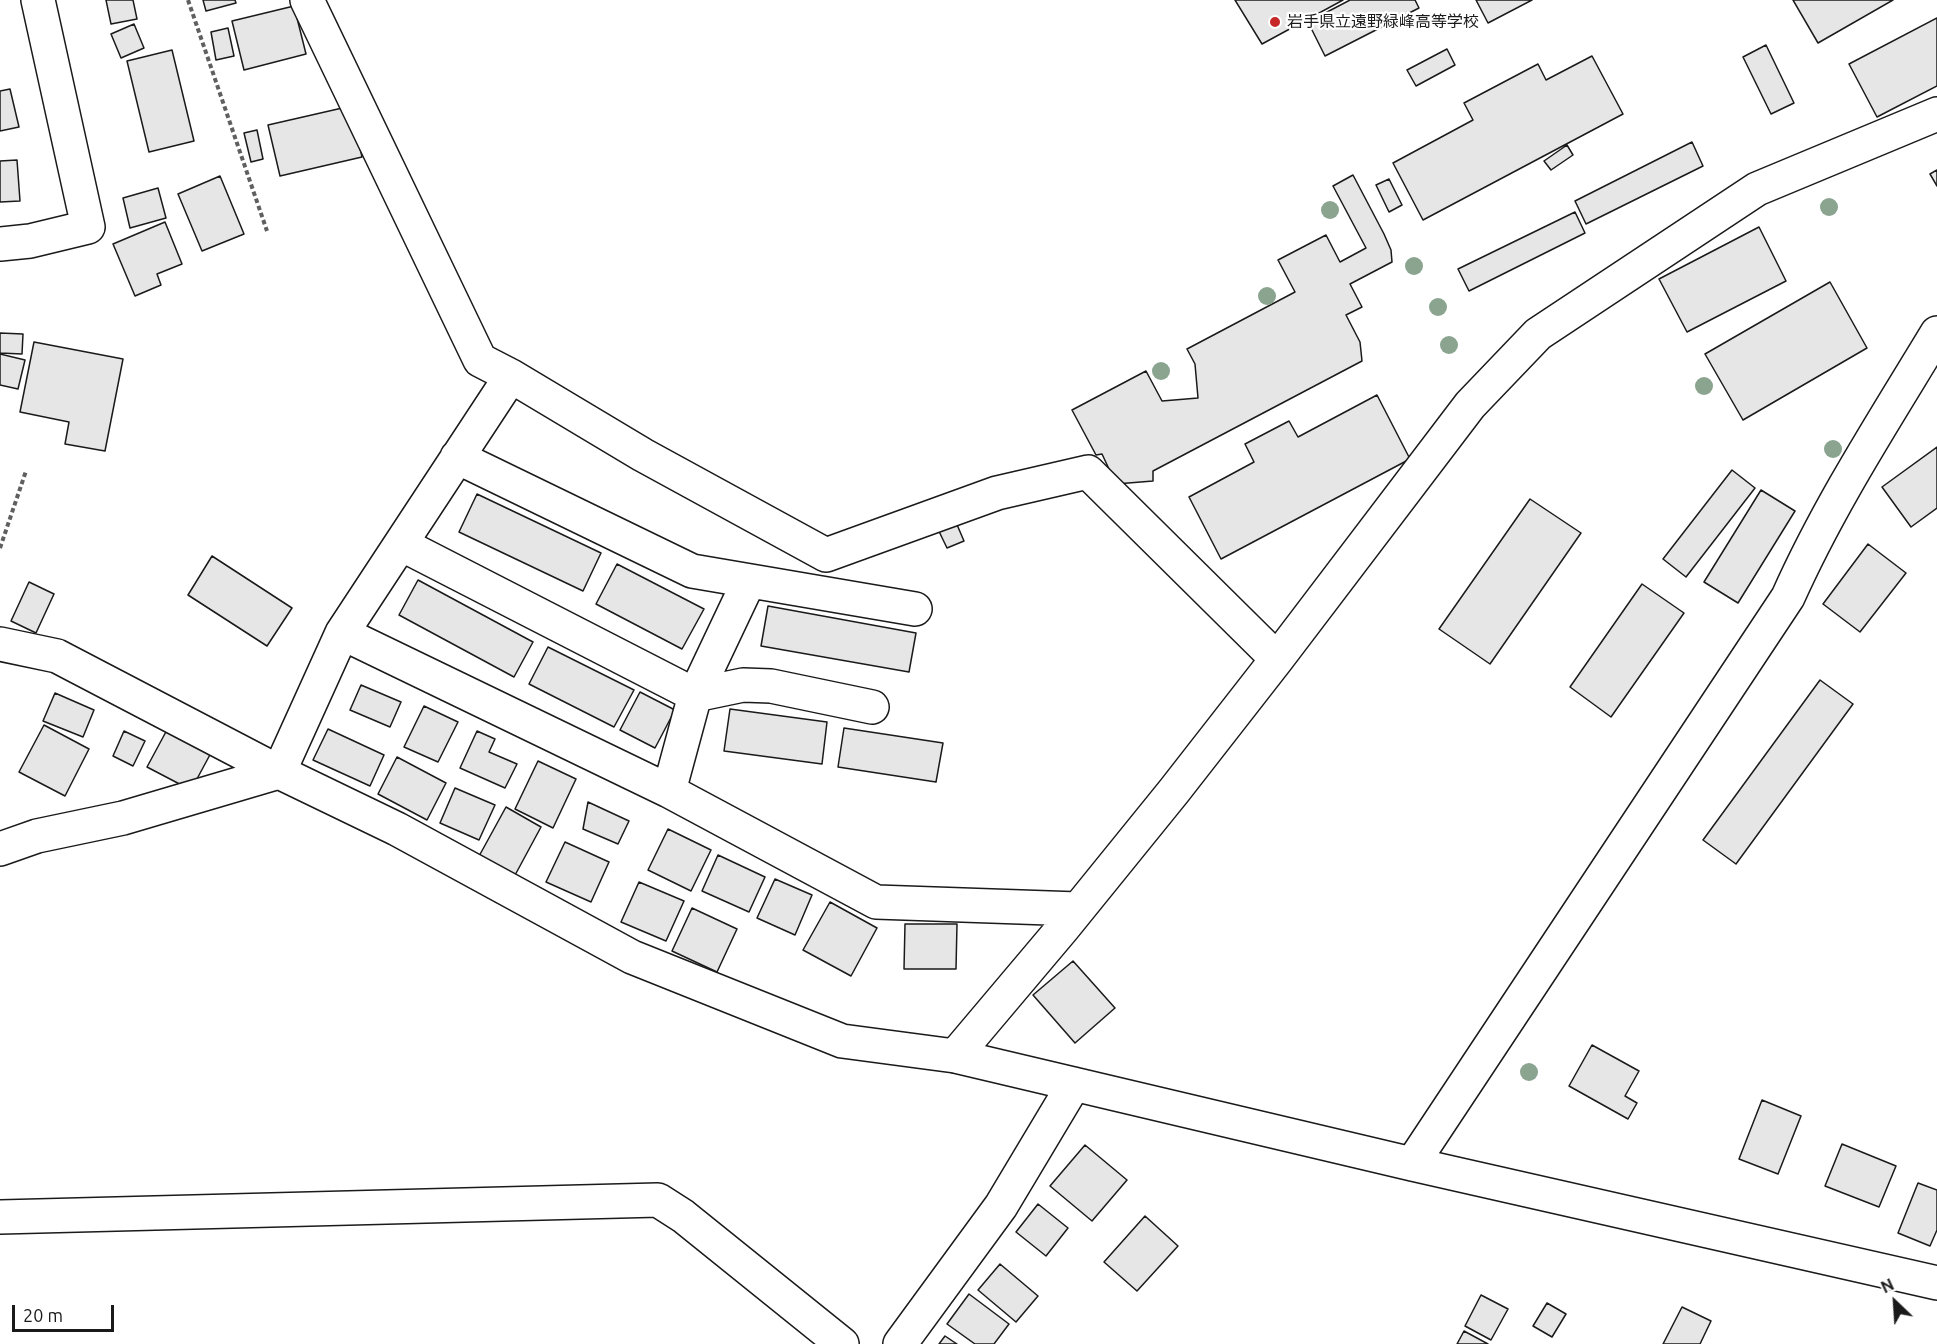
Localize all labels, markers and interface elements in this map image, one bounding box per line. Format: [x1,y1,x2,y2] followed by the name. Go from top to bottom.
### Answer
[1287,12,1479,32] place label: 岩手県立遠野緑峰高等学校
[1268,15,1282,29] marker: 岩手県立遠野緑峰高等学校
[1865,1272,1925,1332] north arrow
[1878,1275,1897,1296] text: N
[15,1293,117,1331] scale bar
[23,1305,63,1325] text: 20 m

